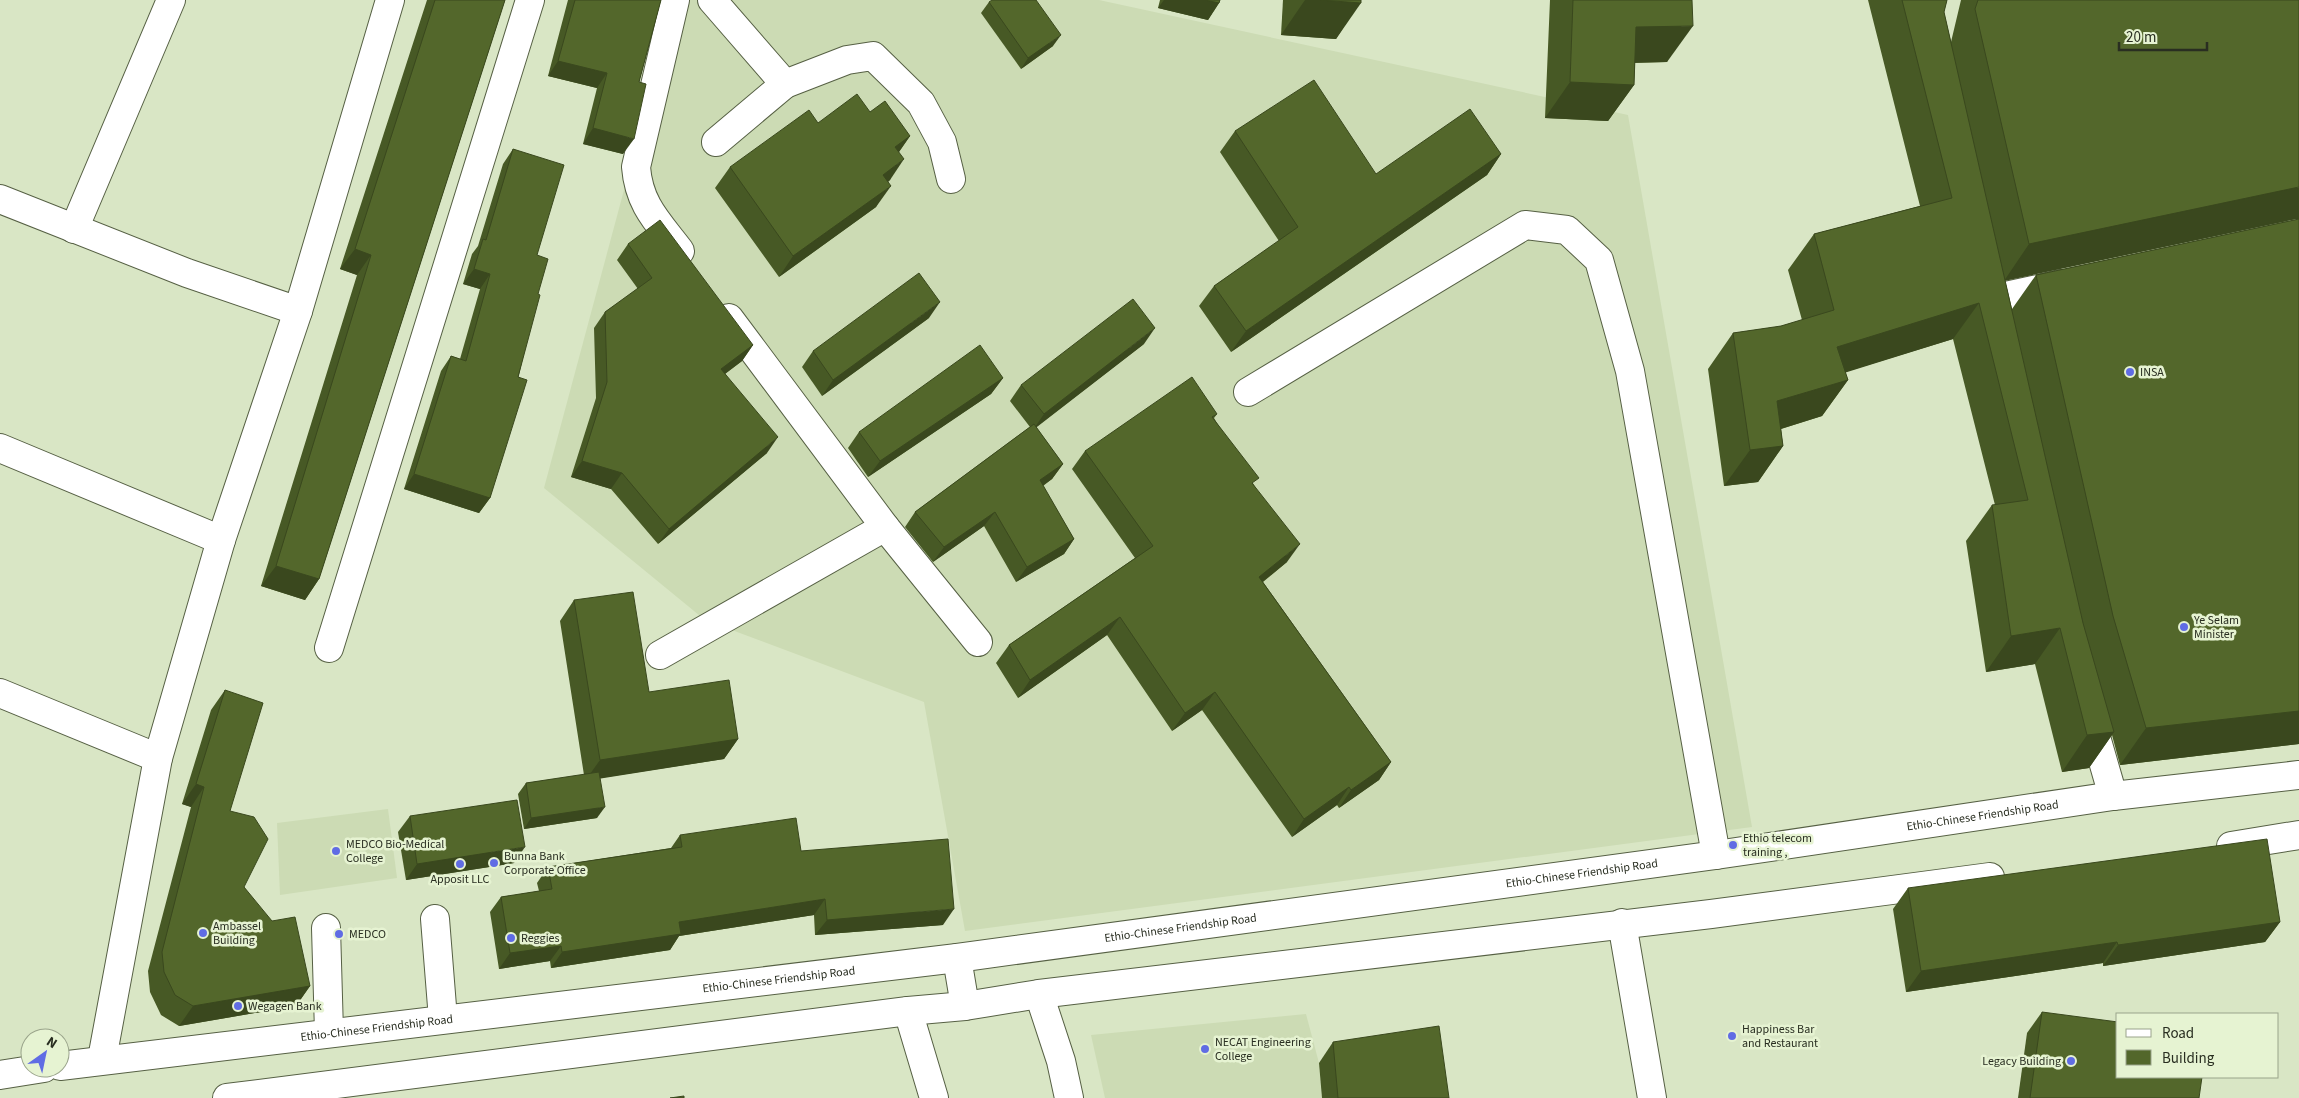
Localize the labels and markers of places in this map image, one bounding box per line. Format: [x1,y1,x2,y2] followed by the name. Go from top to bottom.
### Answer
[2140,364,2164,381] place label: INSA
[2124,366,2136,378] marker: INSA
[2193,612,2239,643] place label: Ye Selam Minister
[2178,621,2190,633] marker: Ye Selam Minister
[1743,830,1812,861] place label: Ethio telecom training ,
[346,836,444,867] place label: MEDCO Bio-Medical College
[1727,839,1739,851] marker: Ethio telecom training ,
[330,845,342,857] marker: MEDCO Bio-Medical College
[504,848,586,879] place label: Bunna Bank Corporate Office
[488,857,500,869] marker: Bunna Bank Corporate Office
[454,858,466,870] marker: Apposit LLC
[431,871,490,888] place label: Apposit LLC
[213,918,261,949] place label: Ambassel Building
[349,926,386,943] place label: MEDCO
[197,927,209,939] marker: Ambassel Building
[333,928,345,940] marker: MEDCO
[521,930,560,947] place label: Reggies
[505,932,517,944] marker: Reggies
[248,998,322,1015] place label: Wegagen Bank
[232,1000,244,1012] marker: Wegagen Bank
[1742,1021,1818,1052] place label: Happiness Bar and Restaurant
[1726,1030,1738,1042] marker: Happiness Bar and Restaurant
[1215,1034,1311,1065] place label: NECAT Engineering College
[1199,1043,1211,1055] marker: NECAT Engineering College
[1982,1053,2061,1070] place label: Legacy Building
[2065,1055,2077,1067] marker: Legacy Building

